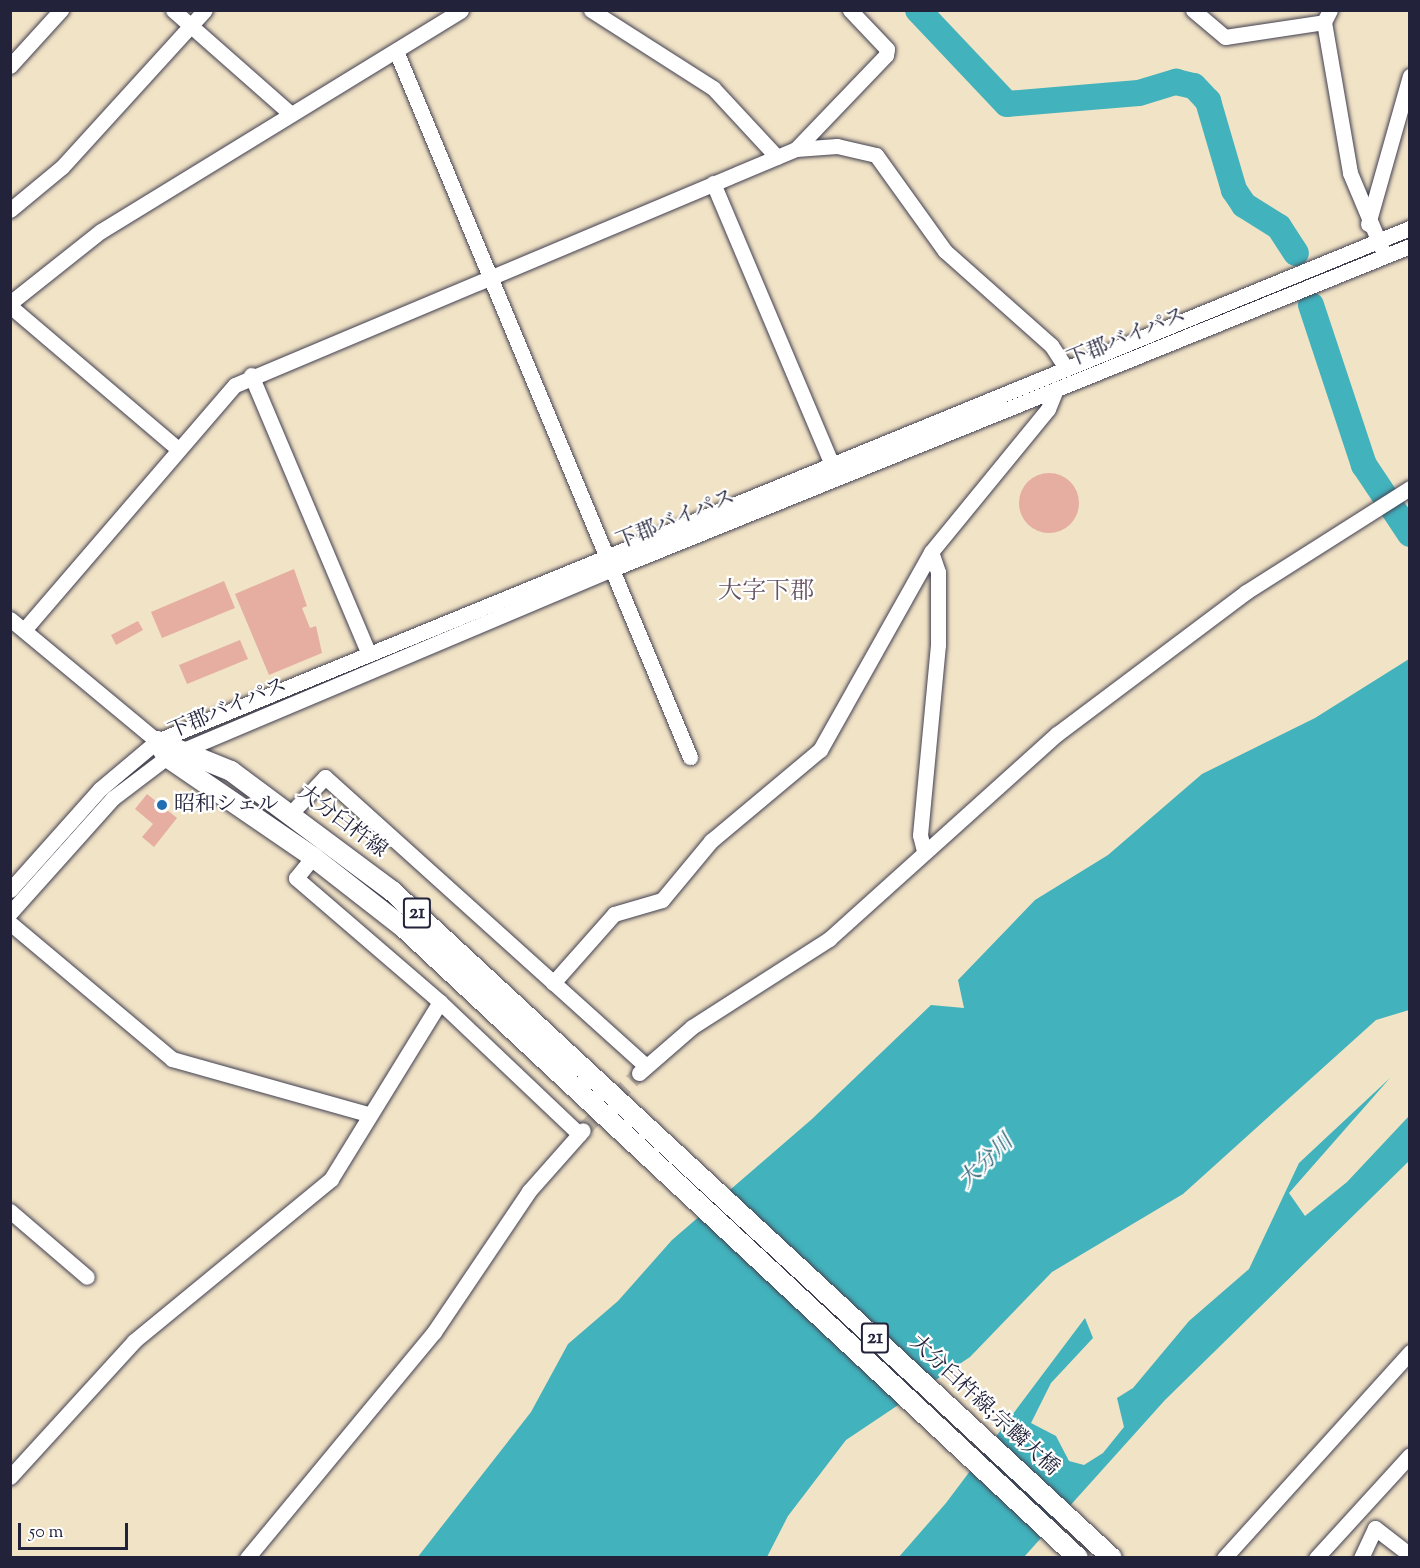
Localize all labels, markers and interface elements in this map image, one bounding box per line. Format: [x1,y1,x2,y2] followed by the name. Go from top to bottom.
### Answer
[1064,303,1190,373] street label: 下郡バイパス
[613,485,739,555] street label: 下郡バイパス
[718,579,814,607] district label: 大字下郡
[165,673,291,745] street label: 下郡バイパス
[292,780,392,864] street label: 大分臼杵線
[174,792,279,818] place label: 昭和シェル
[155,798,169,812] marker: 昭和シェル
[402,896,432,930] road number: 21
[954,1131,1020,1195] water label: 大分川
[860,1321,890,1355] road number: 21
[904,1330,1064,1482] street label: 大分臼杵線;宗麟大橋
[21,1511,130,1549] scale bar
[29,1520,63,1546] text: 50 m

